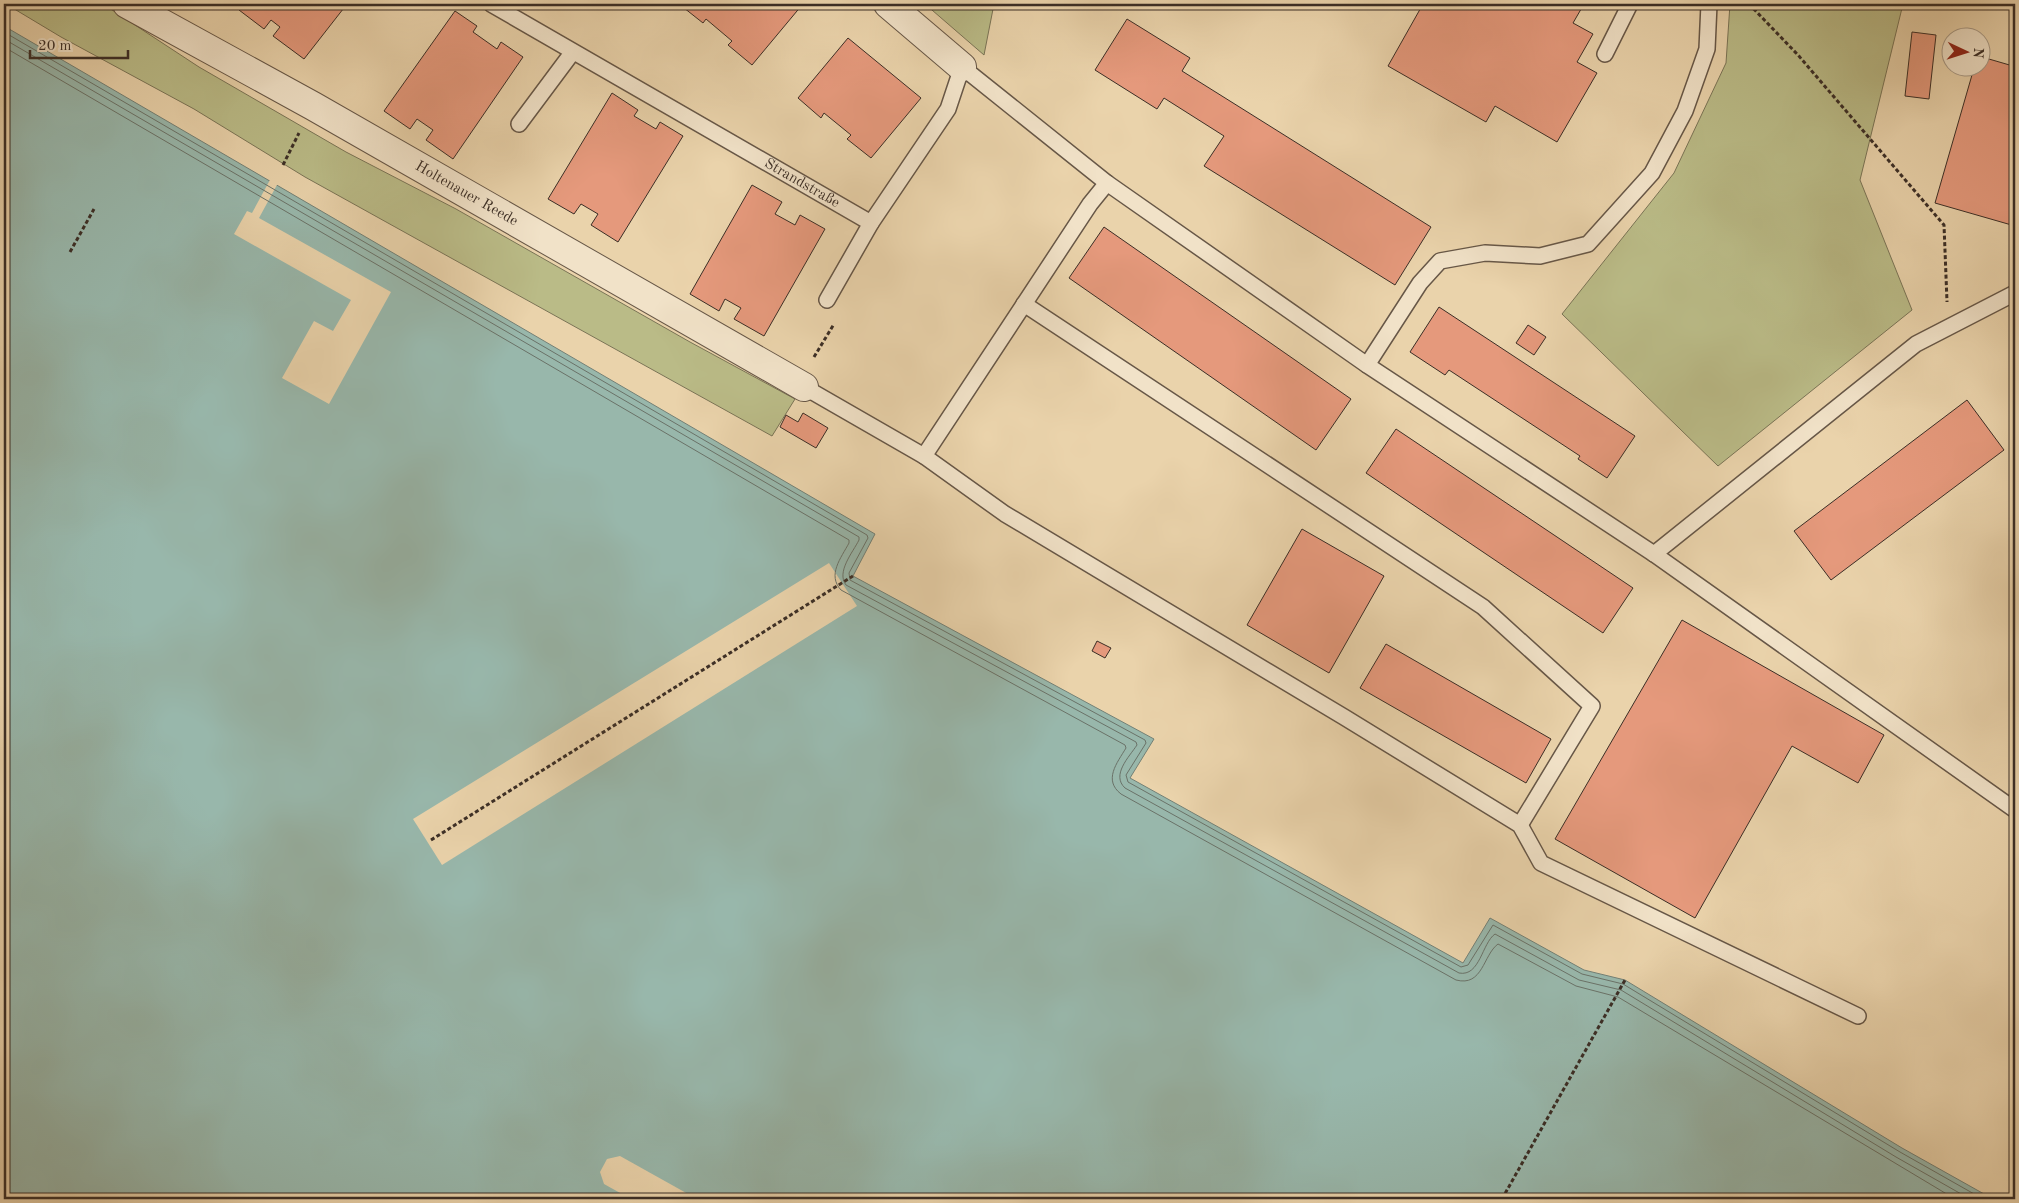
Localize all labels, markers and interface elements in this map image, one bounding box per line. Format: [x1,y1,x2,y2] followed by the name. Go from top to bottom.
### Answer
[30,28,128,60] scale bar
[1942,28,1992,78] north arrow
[38,39,72,54] text: 20 m
[1971,47,1985,59] text: N
[762,156,842,211] street label: Strandstraße
[413,159,520,229] street label: Holtenauer Reede

